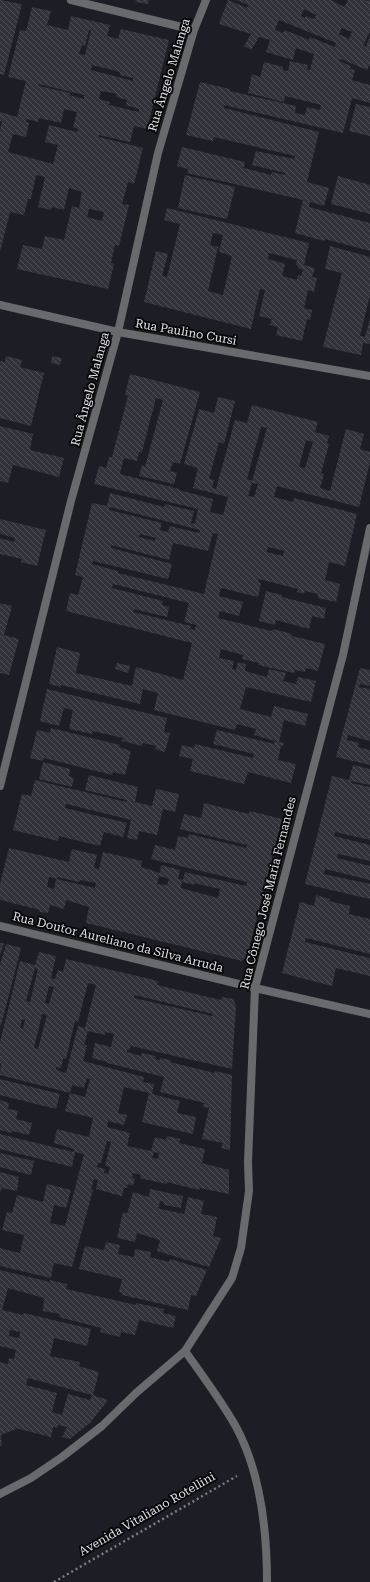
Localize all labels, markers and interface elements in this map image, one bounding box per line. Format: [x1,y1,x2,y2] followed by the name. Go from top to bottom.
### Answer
[145,16,193,133] street label: Rua Ângelo Malanga
[134,316,238,348] street label: Rua Paulino Cursi
[68,330,112,447] street label: Rua Ângelo Malanga
[237,795,299,991] street label: Rua Cônego José Maria Fernandes
[11,909,225,975] street label: Rua Doutor Aureliano da Silva Arruda
[77,1469,218,1559] street label: Avenida Vitaliano Rotellini

